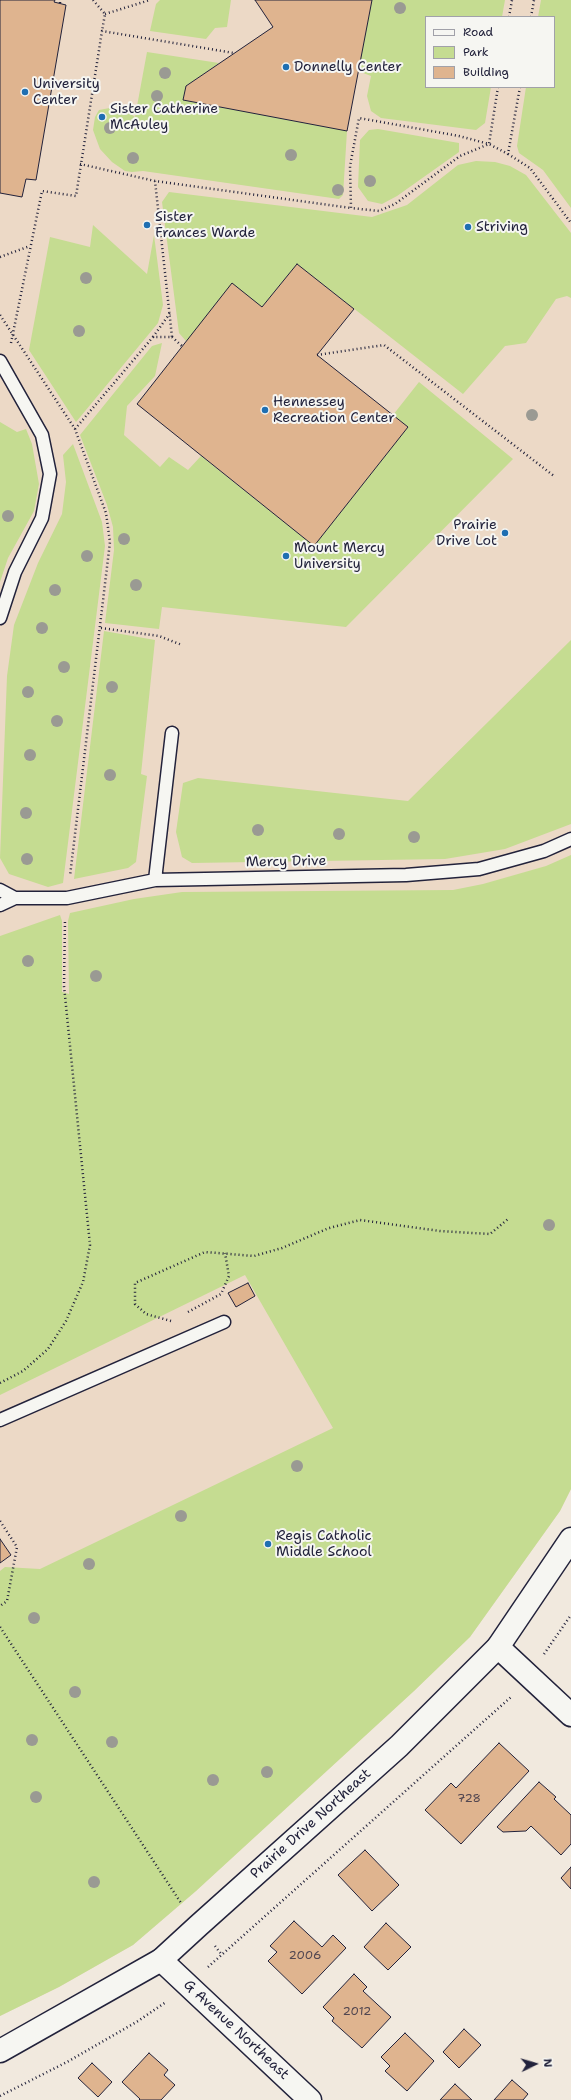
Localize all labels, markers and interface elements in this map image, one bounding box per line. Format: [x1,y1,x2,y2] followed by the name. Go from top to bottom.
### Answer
[425,16,555,88] legend
[463,24,493,40] text: Road
[463,44,489,60] text: Park
[294,59,402,75] place label: Donnelly Center
[281,62,291,72] marker: Donnelly Center
[463,64,509,80] text: Building
[33,76,100,108] place label: University Center
[20,87,30,97] marker: University Center
[110,101,218,134] place label: Sister Catherine McAuley
[97,112,107,122] marker: Sister Catherine McAuley
[155,209,255,242] place label: Sister Frances Warde
[476,219,528,235] place label: Striving
[142,220,152,230] marker: Sister Frances Warde
[463,222,473,232] marker: Striving
[273,394,395,426] place label: Hennessey Recreation Center
[260,405,270,415] marker: Hennessey Recreation Center
[436,517,497,550] place label: Prairie Drive Lot
[500,528,510,538] marker: Prairie Drive Lot
[294,540,385,572] place label: Mount Mercy University
[281,551,291,561] marker: Mount Mercy University
[246,853,326,871] street label: Mercy Drive
[276,1528,372,1560] place label: Regis Catholic Middle School
[263,1539,273,1549] marker: Regis Catholic Middle School
[247,1765,375,1883] street label: Prairie Drive Northeast
[457,1792,481,1806] house number: 728
[289,1949,321,1963] house number: 2006
[180,1977,292,2083] street label: G Avenue Northeast
[343,2005,371,2019] house number: 2012
[515,2044,555,2084] north arrow
[540,2058,555,2068] text: N

